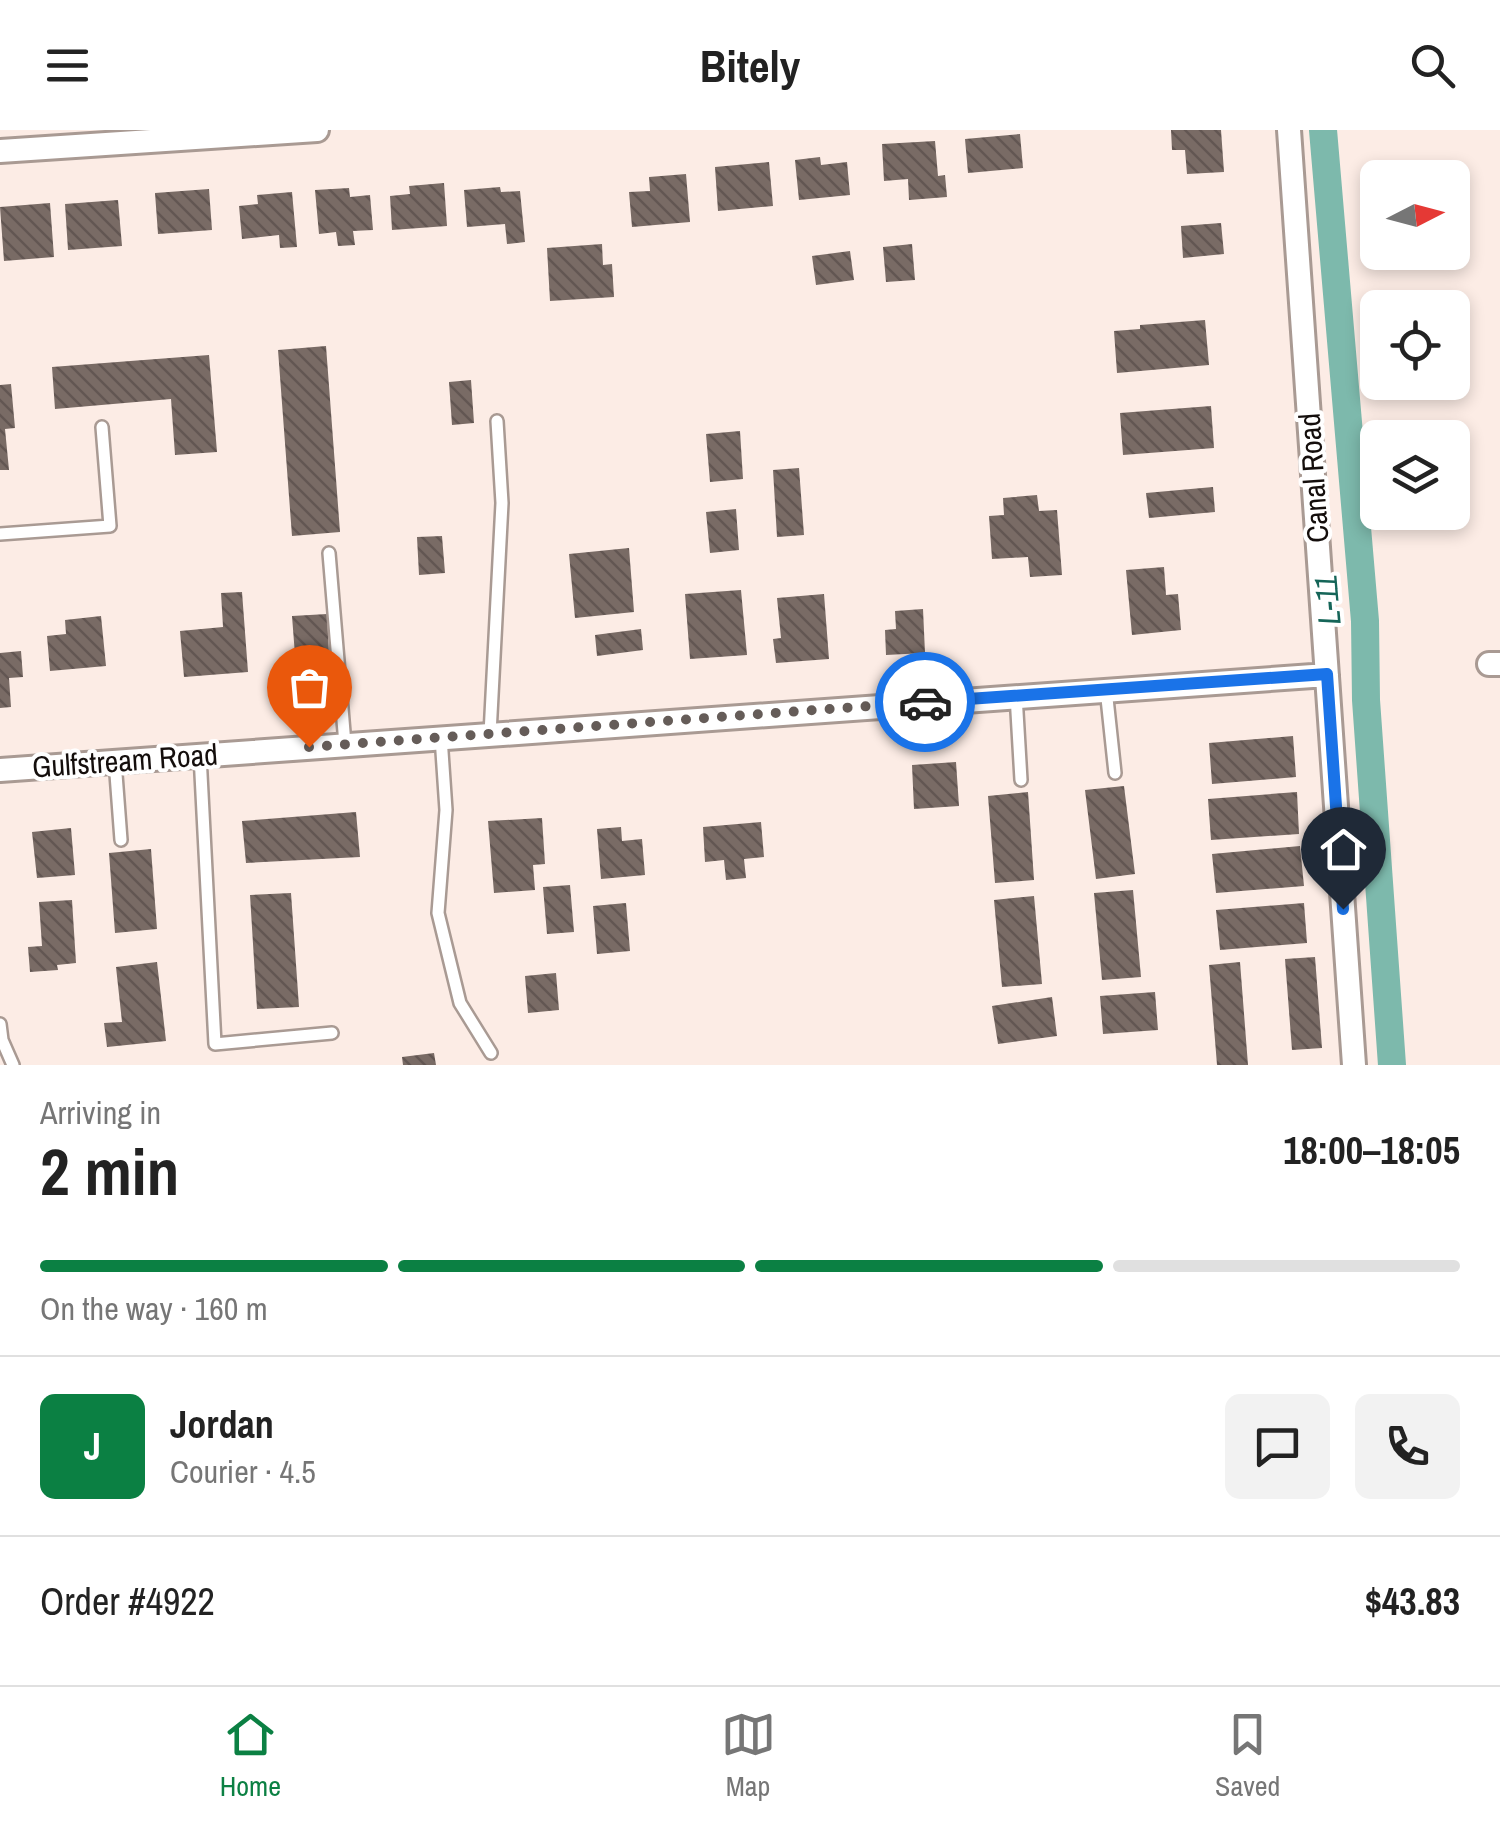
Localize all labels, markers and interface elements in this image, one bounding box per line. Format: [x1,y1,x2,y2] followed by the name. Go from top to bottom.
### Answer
[700,35,800,96] text: Bitely
[40,38,95,93] icon: menu
[1405,38,1460,93] icon: search
[1360,160,1470,270] north arrow
[1360,160,1470,530] map controls
[1360,290,1470,400] button: locate
[1289,412,1337,544] street label: Canal Road
[1360,420,1470,530] button: layers
[1303,573,1351,627] water label: L-11
[267,645,352,748] pin
[875,652,975,752] courier
[282,660,337,715] icon: bag
[898,675,953,730] icon: car
[31,734,219,786] street label: Gulfstream Road
[1301,807,1386,910] pin
[1316,822,1371,877] icon: home
[40,1091,161,1134] text: Arriving in
[1283,1125,1460,1176] text: 18:00–18:05
[40,1128,179,1215] text: 2 min
[40,1287,268,1330] text: On the way · 160 m
[1225,1394,1330,1499] button: chat
[1355,1394,1460,1499] button: phone
[170,1399,274,1450] text: Jordan
[84,1421,101,1472] text: J
[170,1450,316,1493] text: Courier · 4.5
[40,1576,215,1627] text: Order #4922
[1365,1576,1460,1627] text: $43.83
[220,1707,281,1805] tab: Home
[721,1707,776,1805] tab: Map
[1215,1707,1280,1805] tab: Saved

